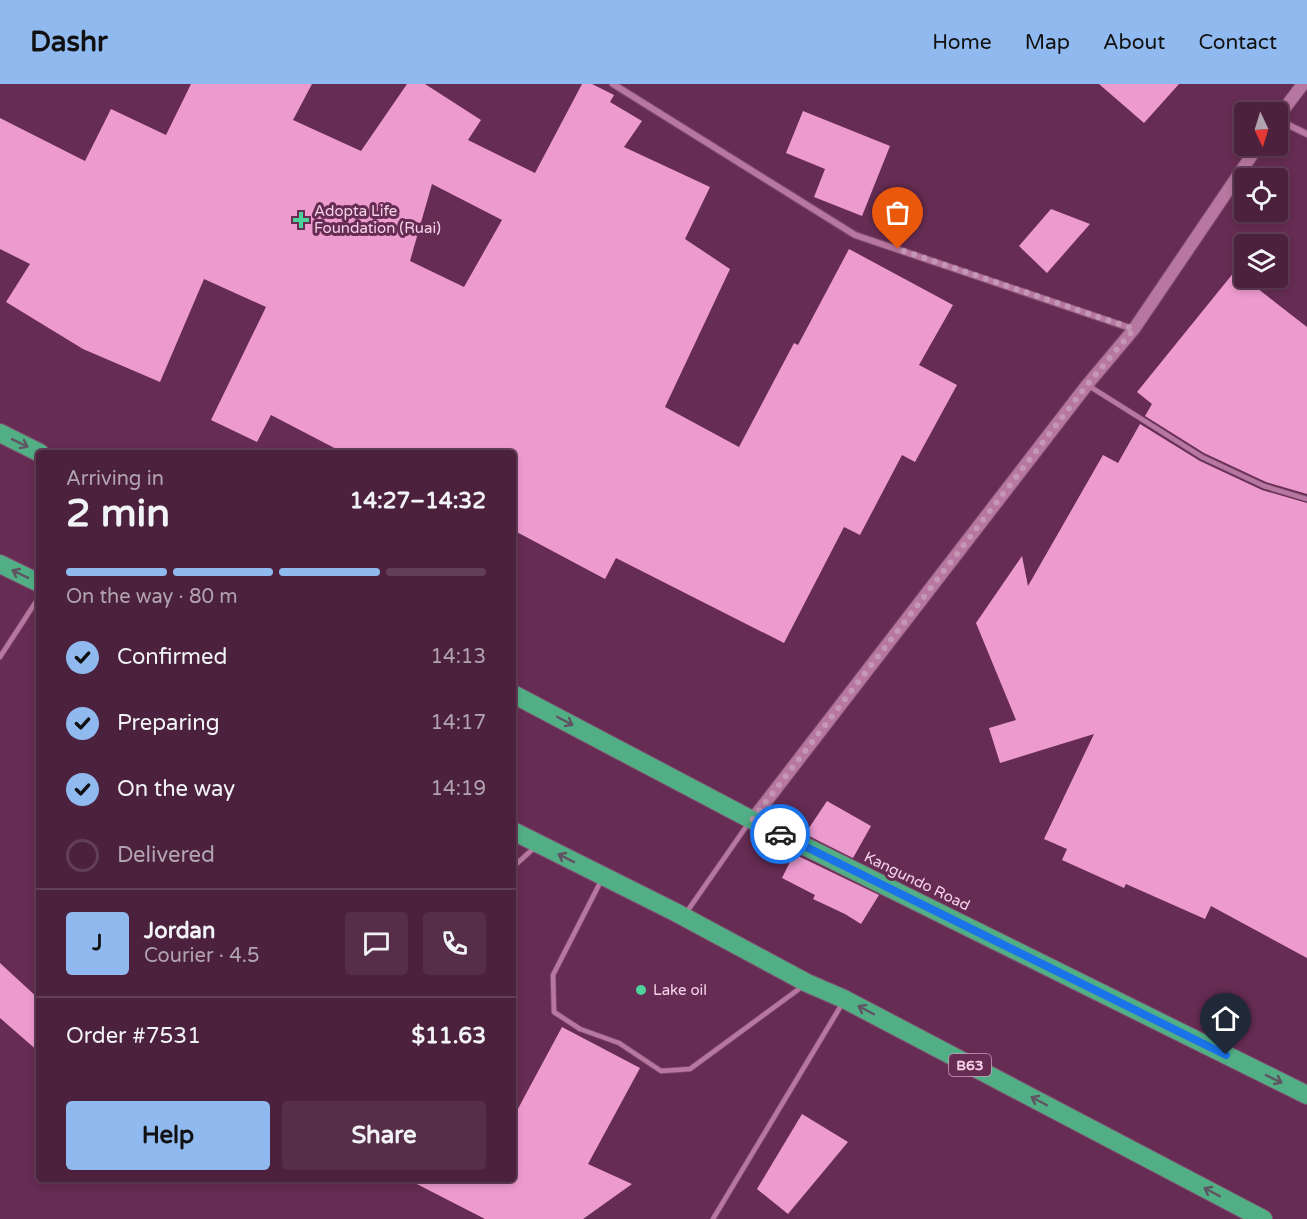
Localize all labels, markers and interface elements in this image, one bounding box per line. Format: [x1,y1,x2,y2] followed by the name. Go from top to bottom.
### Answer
[30,25,108,59] text: Dashr
[932,30,992,55] text: Home
[1025,30,1070,55] text: Map
[1103,30,1165,55] text: About
[1198,30,1277,55] text: Contact
[1234,102,1288,156] north arrow
[1234,102,1288,288] map controls
[1234,168,1288,222] button: locate
[872,187,923,249] pin
[881,196,914,229] icon: bag
[314,202,441,237] place label: Adopta Life Foundation (Ruai)
[292,211,310,229] marker: Adopta Life Foundation (Ruai)
[1234,234,1288,288] button: layers
[11,437,28,449] one-way arrow
[66,467,164,491] text: Arriving in
[349,488,486,514] text: 14:27–14:32
[66,490,170,537] text: 2 min
[11,567,29,579] one-way arrow
[66,585,238,609] text: On the way · 80 m
[66,641,99,674] icon: check
[117,644,227,670] text: Confirmed
[431,645,486,669] text: 14:13
[66,707,99,740] icon: check
[117,710,220,736] text: Preparing
[431,711,486,735] text: 14:17
[555,716,573,727] one-way arrow
[66,773,99,806] icon: check
[117,776,235,802] text: On the way
[431,777,486,801] text: 14:19
[750,804,810,864] courier
[764,818,797,851] icon: car
[117,842,215,868] text: Delivered
[861,848,973,914] street label: Kangundo Road
[558,852,576,864] one-way arrow
[345,912,408,975] button: chat
[423,912,486,975] button: phone
[144,918,215,944] text: Jordan
[92,930,103,956] text: J
[144,944,259,968] text: Courier · 4.5
[653,981,707,999] place label: Lake oil
[634,983,648,997] marker: Lake oil
[1200,993,1251,1055] pin
[1209,1002,1242,1035] icon: home
[858,1004,876,1016] one-way arrow
[66,1023,201,1049] text: Order #7531
[411,1023,486,1049] text: $11.63
[949,1054,991,1076] road number: B63
[1265,1074,1283,1085] one-way arrow
[1031,1095,1048,1107] one-way arrow
[66,1101,270,1170] button: Help
[282,1101,486,1170] button: Share
[1203,1186,1221,1197] one-way arrow

